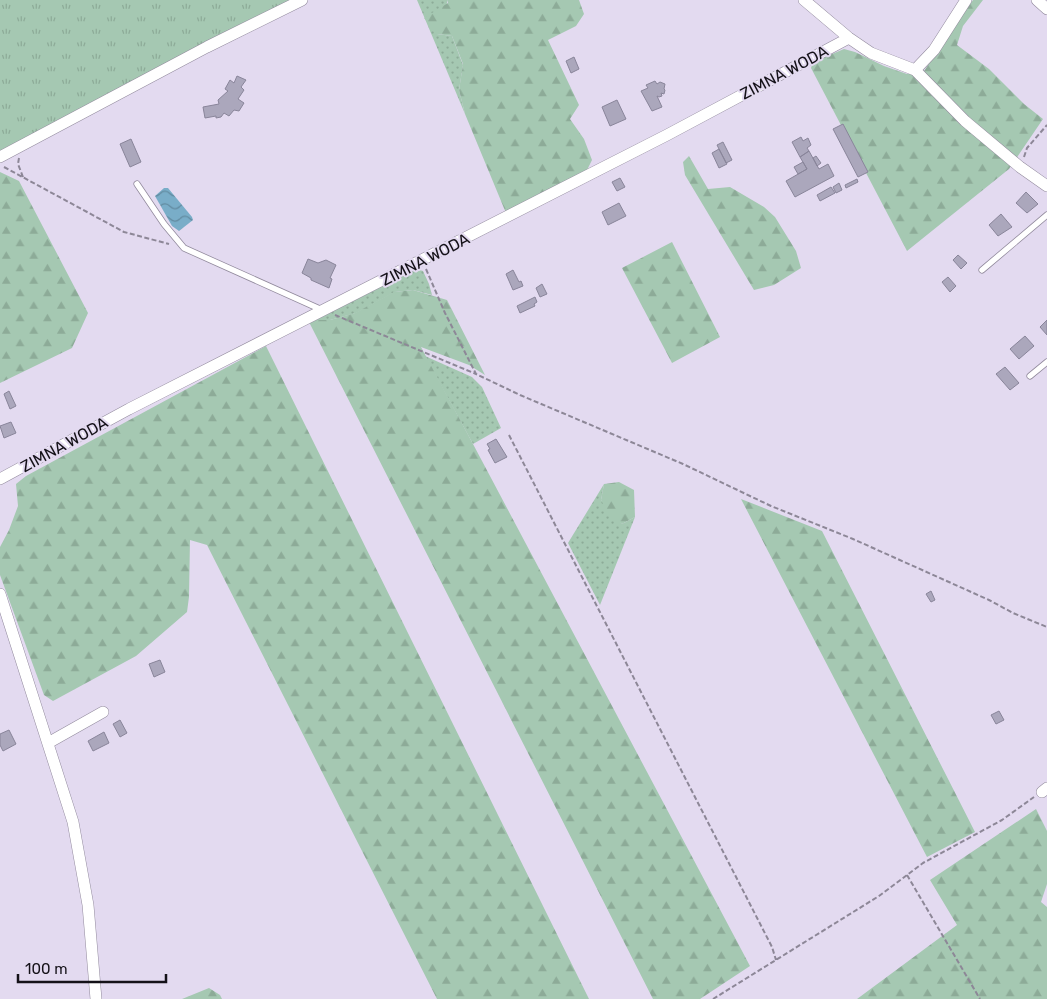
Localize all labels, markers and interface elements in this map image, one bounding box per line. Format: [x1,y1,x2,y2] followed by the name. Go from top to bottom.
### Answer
[737,41,832,104] street label: ZIMNA WODA
[378,229,473,290] street label: ZIMNA WODA
[17,413,111,476] street label: ZIMNA WODA
[18,952,165,984] scale bar
[25,960,67,978] text: 100 m

